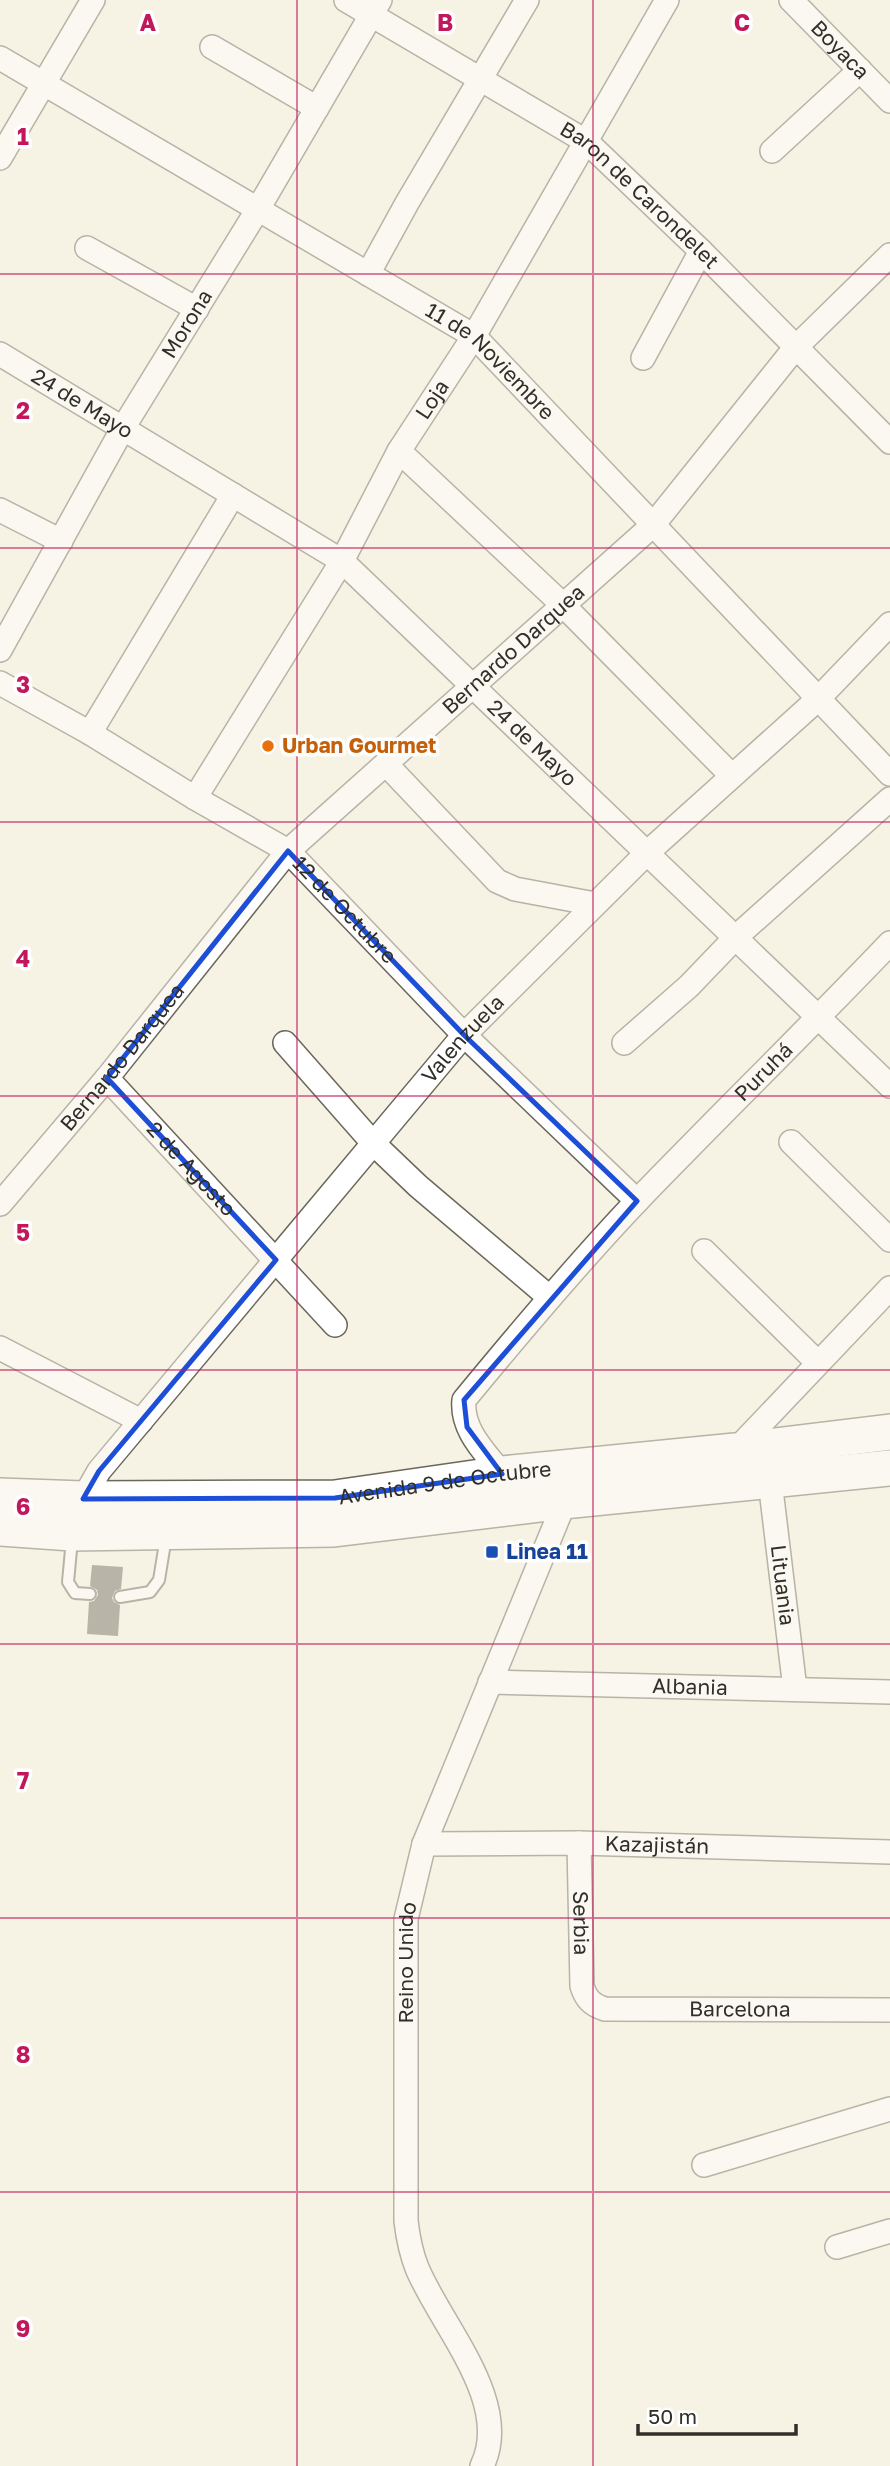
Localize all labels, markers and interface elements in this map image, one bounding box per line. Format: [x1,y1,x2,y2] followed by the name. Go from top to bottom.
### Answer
[140,8,157,36] text: A
[437,8,453,36] text: B
[734,8,750,36] text: C
[806,14,875,84] street label: Boyaca
[556,115,725,274] street label: Baron de Carondelet
[17,122,29,150] text: 1
[155,284,217,363] street label: Morona
[421,296,561,425] street label: 11 de Noviembre
[27,362,138,444] street label: 24 de Mayo
[409,375,454,424] street label: Loja
[16,396,30,424] text: 2
[436,578,589,719] street label: Bernardo Darquea
[16,670,30,698] text: 3
[483,694,583,791] street label: 24 de Mayo
[282,732,436,758] place label: Urban Gourmet
[260,738,276,754] marker: Urban Gourmet
[288,850,403,968] street label: 12 de Octubre
[16,944,30,972] text: 4
[54,978,189,1136] street label: Bernardo Darquea
[415,989,509,1088] street label: Valenzuela
[728,1037,798,1106] street label: Puruhá
[142,1116,242,1221] street label: 2 de Agosto
[16,1218,30,1246] text: 5
[337,1455,552,1509] street label: Avenida 9 de Octubre
[16,1492,30,1520] text: 6
[506,1538,588,1564] place label: Linea 11
[766,1543,801,1627] street label: Lituania
[484,1544,500,1560] marker: Linea 11
[652,1672,728,1700] street label: Albania
[17,1766,29,1794] text: 7
[604,1830,710,1859] street label: Kazajistán
[568,1891,595,1955] street label: Serbia
[392,1899,422,2024] street label: Reino Unido
[689,1995,791,2022] street label: Barcelona
[16,2040,30,2068] text: 8
[16,2314,30,2342] text: 9
[638,2392,796,2436] scale bar
[648,2403,697,2429] text: 50 m

